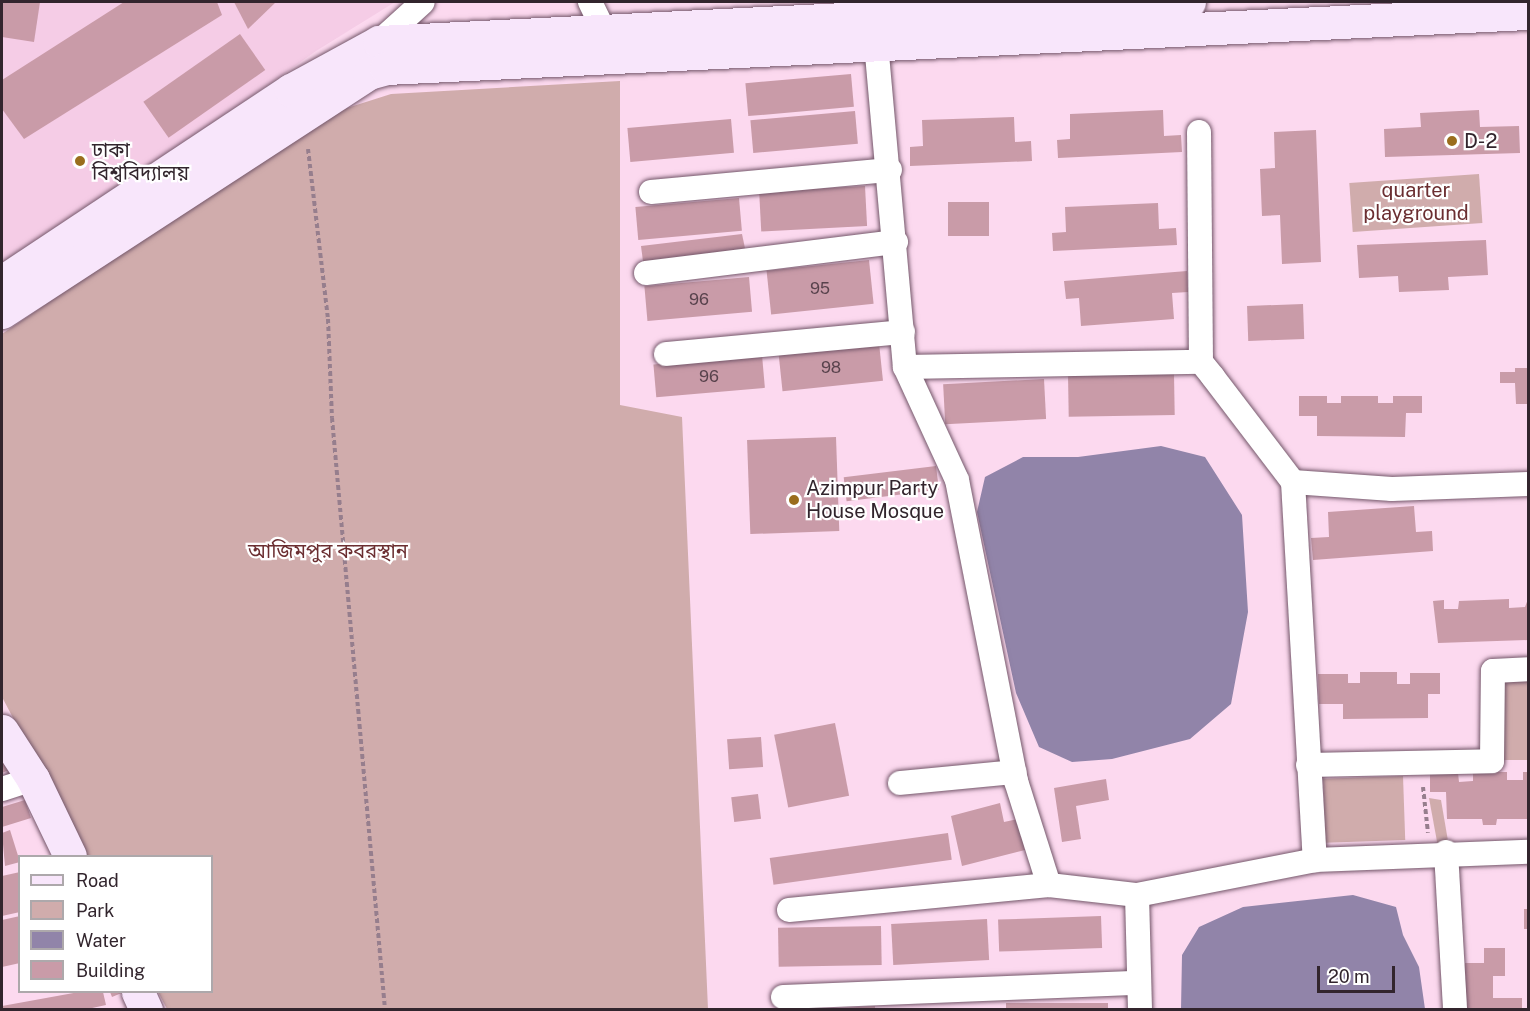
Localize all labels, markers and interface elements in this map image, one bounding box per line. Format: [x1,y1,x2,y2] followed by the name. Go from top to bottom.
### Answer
[1464,129,1497,153] place label: D-2
[1445,134,1459,148] marker: D-2
[92,138,189,185] place label: ঢাকা বিশ্ববিদ্যালয়
[73,154,87,168] marker: ঢাকা বিশ্ববিদ্যালয়
[1363,179,1469,226] park label: quarter playground
[810,279,830,299] house number: 95
[689,290,709,310] house number: 96
[821,358,841,378] house number: 98
[699,367,719,387] house number: 96
[806,476,944,523] place label: Azimpur Party House Mosque
[787,493,801,507] marker: Azimpur Party House Mosque
[248,539,408,563] park label: আজিমপুর কবরস্থান
[18,855,213,993] legend
[76,870,119,891] text: Road
[76,900,114,921] text: Park
[76,930,126,951] text: Water
[1320,954,1398,992] scale bar
[76,960,145,981] text: Building
[1328,966,1370,987] text: 20 m

